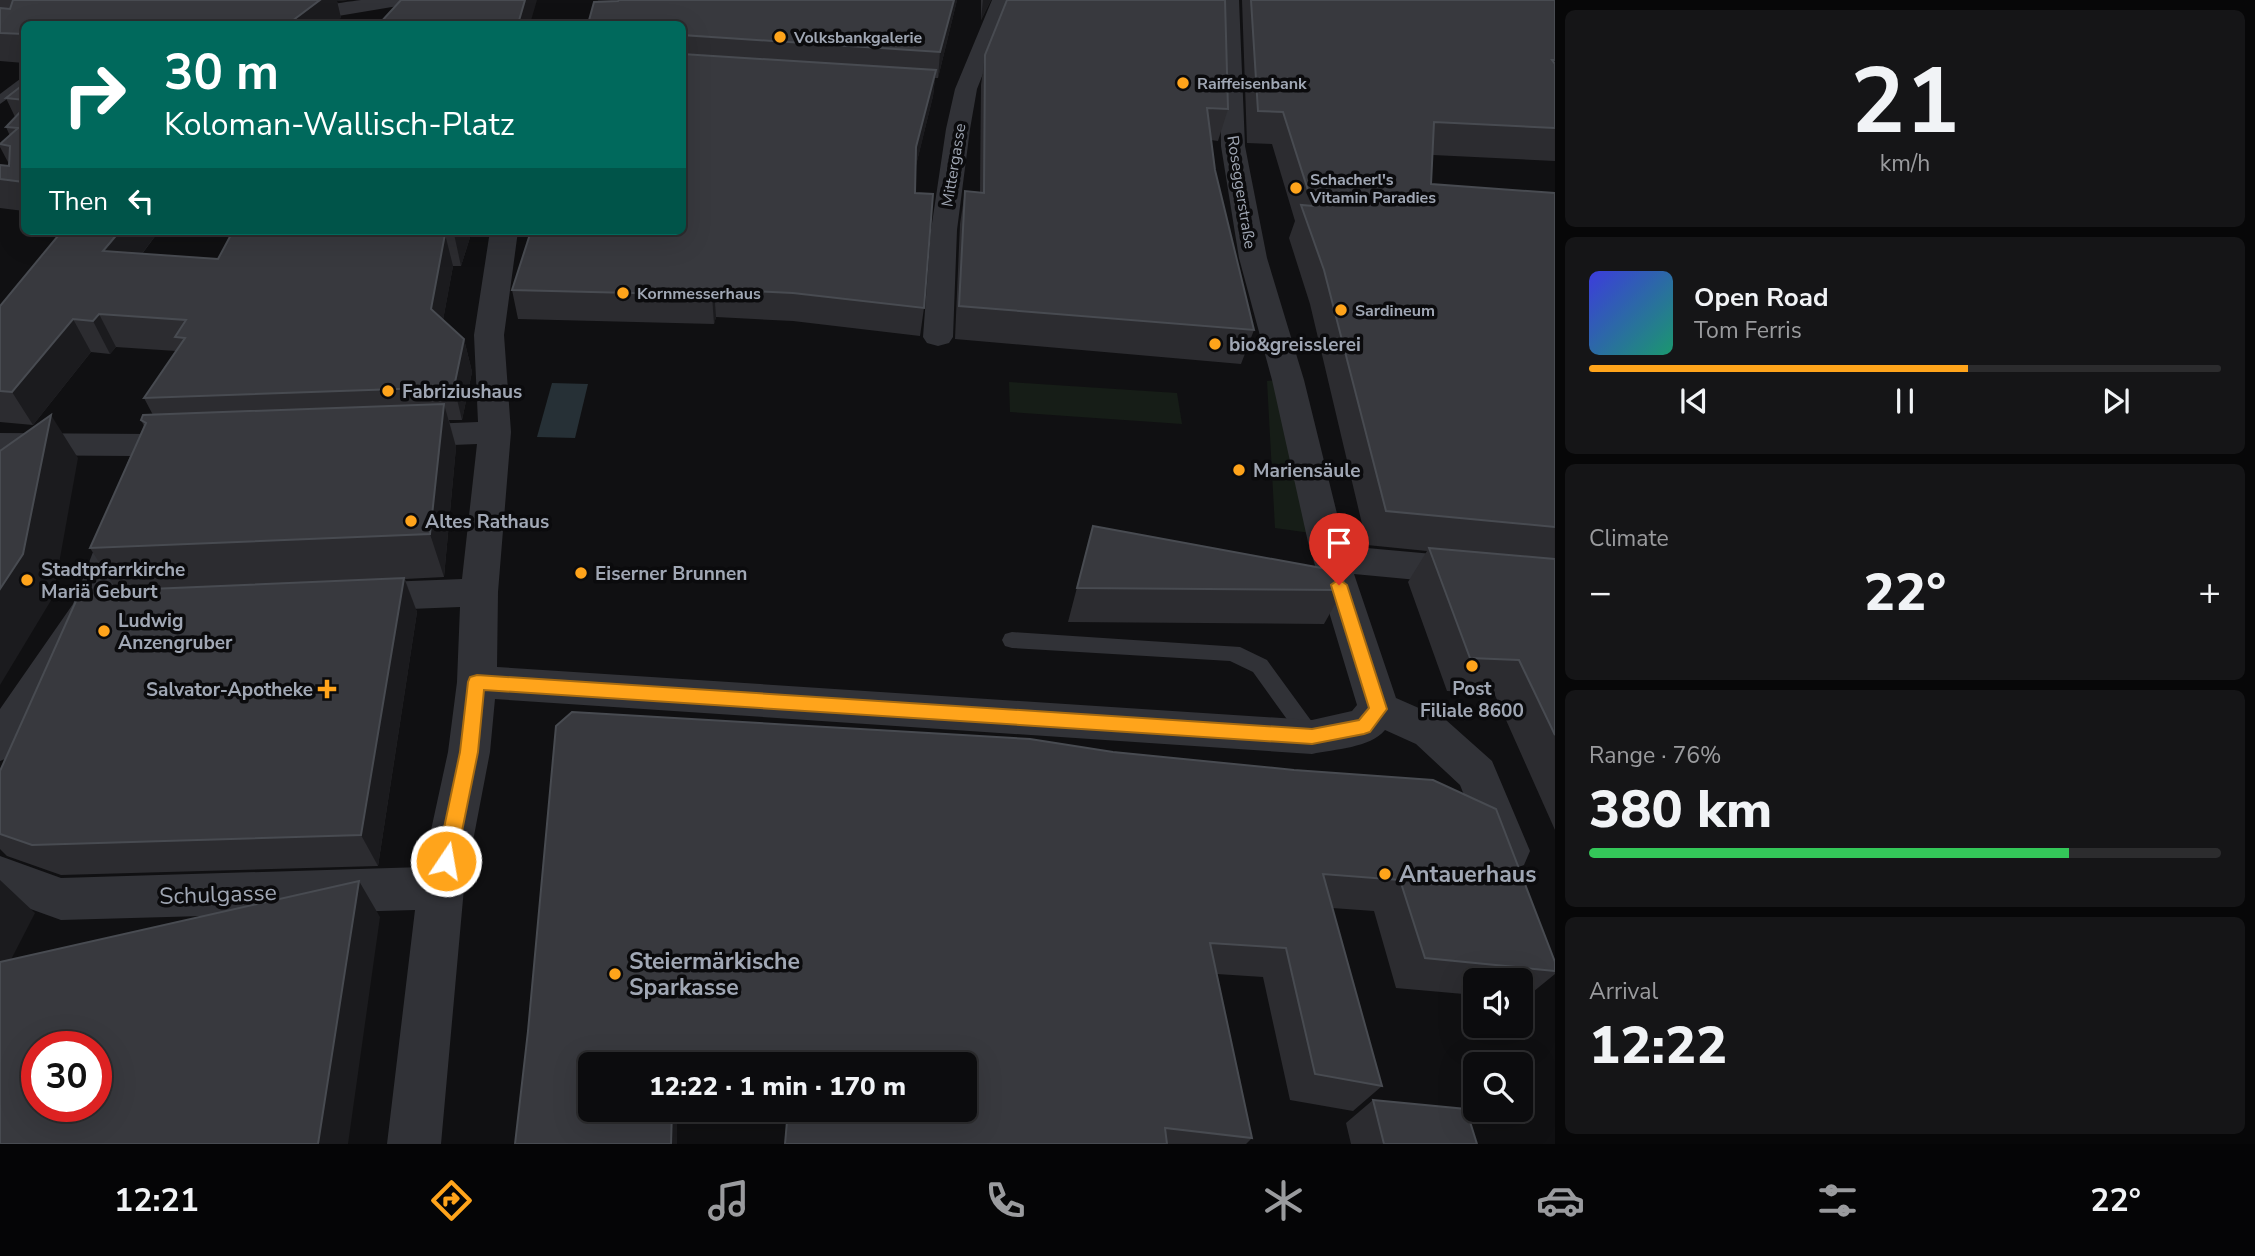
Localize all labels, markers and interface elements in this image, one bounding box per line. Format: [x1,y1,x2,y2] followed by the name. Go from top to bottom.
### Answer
[793,27,923,49] place label: Volksbankgalerie
[772,29,788,45] marker: Volksbankgalerie
[164,39,279,106] text: 30 m
[1850,40,1960,164] text: 21
[49,49,140,140] icon: right
[1197,73,1307,95] place label: Raiffeisenbank
[1175,75,1191,91] marker: Raiffeisenbank
[164,103,515,146] text: Koloman-Wallisch-Platz
[937,122,971,208] street label: Mittergasse
[1221,134,1261,250] street label: Roseggerstraße
[1880,148,1930,179] text: km/h
[1309,169,1436,209] place label: Schacherl's Vitamin Paradies
[1288,180,1304,196] marker: Schacherl's Vitamin Paradies
[122,182,160,220] icon: left
[49,184,108,219] text: Then
[1694,280,1829,315] text: Open Road
[637,283,761,305] place label: Kornmesserhaus
[615,285,631,301] marker: Kornmesserhaus
[1355,300,1435,322] place label: Sardineum
[1333,302,1349,318] marker: Sardineum
[1694,315,1802,346] text: Tom Ferris
[1229,332,1361,358] place label: bio&greisslerei
[1207,336,1223,352] marker: bio&greisslerei
[402,379,522,405] place label: Fabriziushaus
[1675,382,1713,420] icon: previous
[1886,382,1924,420] icon: pause
[2097,382,2135,420] icon: next
[380,383,396,399] marker: Fabriziushaus
[1253,458,1361,484] place label: Mariensäule
[1231,462,1247,478] marker: Mariensäule
[425,509,549,535] place label: Altes Rathaus
[403,513,419,529] marker: Altes Rathaus
[1309,513,1369,585] pin
[1589,523,1669,554] text: Climate
[1320,524,1358,562] icon: arrive
[41,557,185,605] place label: Stadtpfarrkirche Mariä Geburt
[1864,557,1946,628] text: 22°
[595,561,747,587] place label: Eiserner Brunnen
[573,565,589,581] marker: Eiserner Brunnen
[1589,567,1612,618] text: −
[2198,567,2221,618] text: +
[19,572,35,588] marker: Stadtpfarrkirche Mariä Geburt
[118,608,233,656] place label: Ludwig Anzengruber
[96,623,112,639] marker: Ludwig Anzengruber
[1464,658,1480,674] marker: Post Filiale 8600
[1420,676,1524,724] place label: Post Filiale 8600
[146,677,313,703] place label: Salvator-Apotheke
[319,681,335,697] marker: Salvator-Apotheke
[1589,740,1721,771] text: Range · 76%
[1589,774,1772,845] text: 380 km
[409,824,483,898] position arrow
[1399,859,1536,890] place label: Antauerhaus
[1377,866,1393,882] marker: Antauerhaus
[159,877,277,912] street label: Schulgasse
[629,946,800,1003] place label: Steiermärkische Sparkasse
[607,966,623,982] marker: Steiermärkische Sparkasse
[1463,968,1533,1122] map controls
[1463,968,1533,1038] button: sound
[1589,976,1658,1007] text: Arrival
[1589,1010,1727,1081] text: 12:22
[21,1031,112,1122] speed limit sign: 30
[1463,1052,1533,1122] button: search
[649,1069,906,1104] text: 12:22 · 1 min · 170 m
[427,1176,476,1225] icon: directions
[704,1176,753,1225] icon: music
[981,1176,1030,1225] icon: phone
[1259,1176,1308,1225] icon: climate
[1536,1176,1585,1225] icon: car
[1813,1176,1862,1225] icon: filters
[114,1179,199,1222] text: 12:21
[2090,1179,2141,1222] text: 22°

